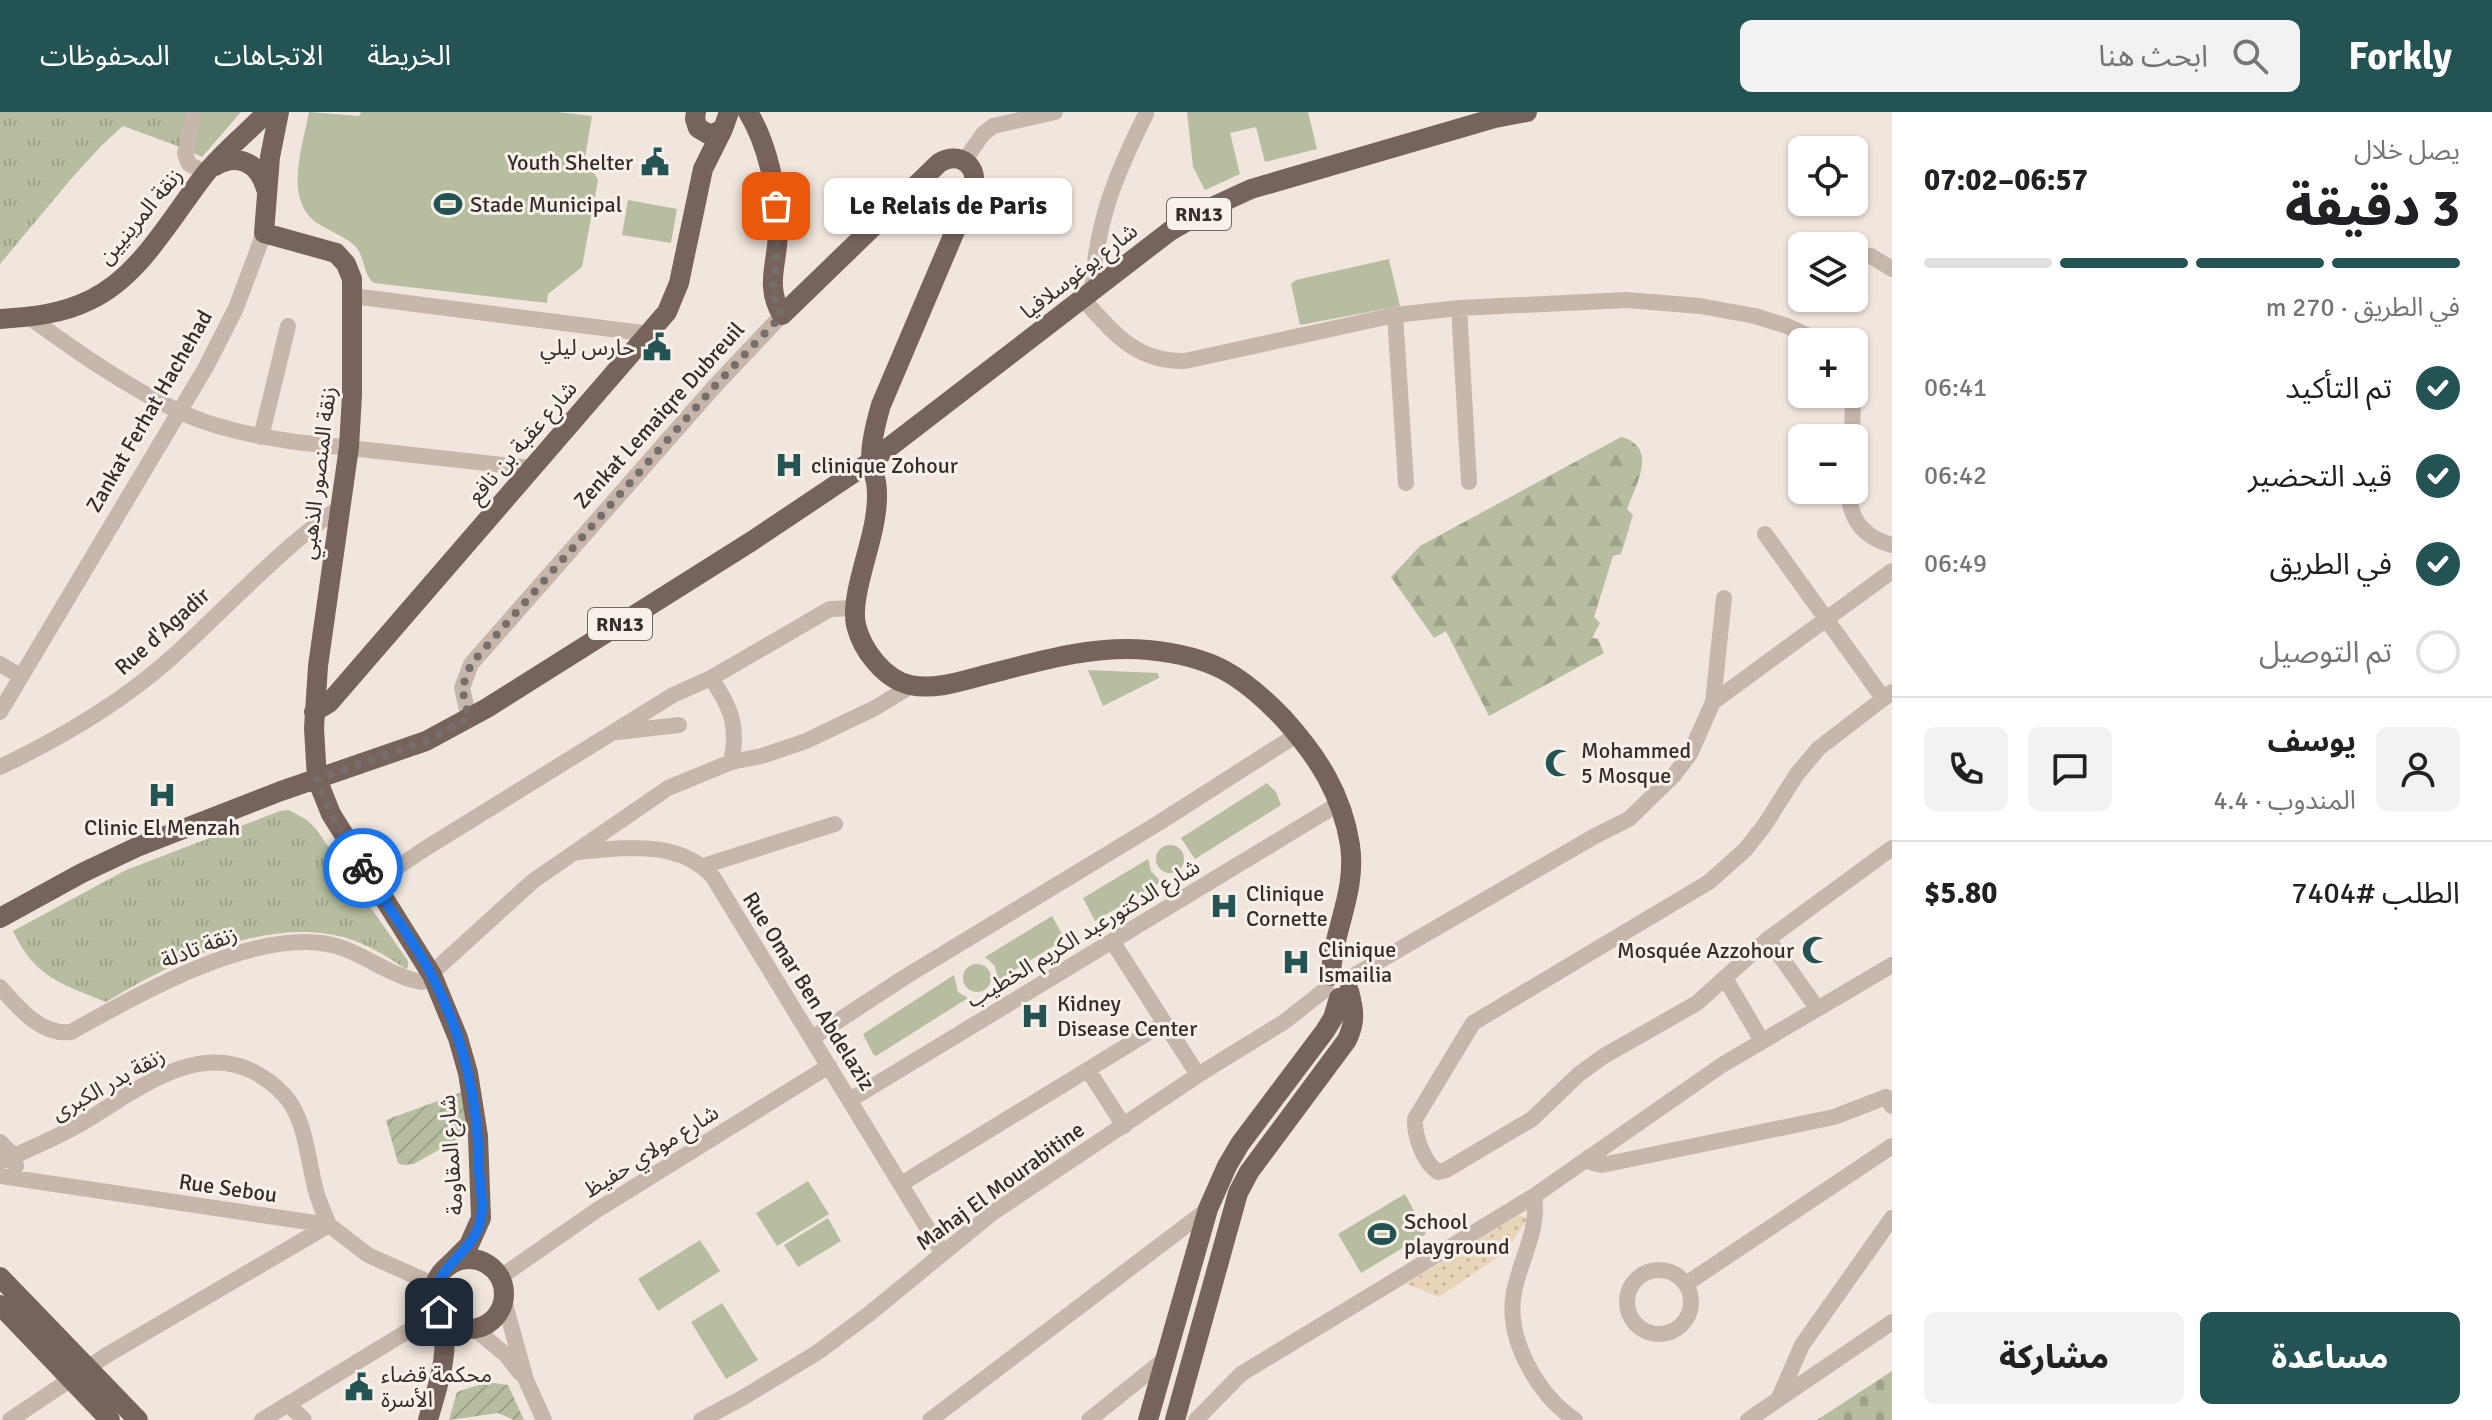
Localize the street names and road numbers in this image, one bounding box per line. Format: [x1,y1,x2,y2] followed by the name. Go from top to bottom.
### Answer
[92,162,188,270] street label: زنقة المرينيين
[1167,198,1231,230] road number: RN13
[1015,217,1145,327] street label: شارع يوغوسلافيا
[80,305,218,517] street label: Zankat Ferhat Hachehad
[568,316,750,514] street label: Zenkat Lemaiqre Dubreuil
[461,375,585,511] street label: شارع عقبة بن نافع
[294,385,345,561] street label: زنقة المنصور الذهبي
[109,581,215,681] street label: Rue d'Agadir
[588,608,652,640] road number: RN13
[961,853,1206,1016] street label: شارع الدكتورعبد الكريم الخطيب
[737,887,881,1095] street label: Rue Omar Ben Abdelaziz
[157,920,241,974] street label: زنقة تادلة
[47,1042,169,1126] street label: زنقة بدر الكبرى
[433,1094,472,1216] street label: شارع المقاومة
[578,1099,725,1206] street label: شارع مولاي حفيظ
[911,1116,1089,1256] street label: Mahaj El Mourabitine
[177,1168,279,1208] street label: Rue Sebou

